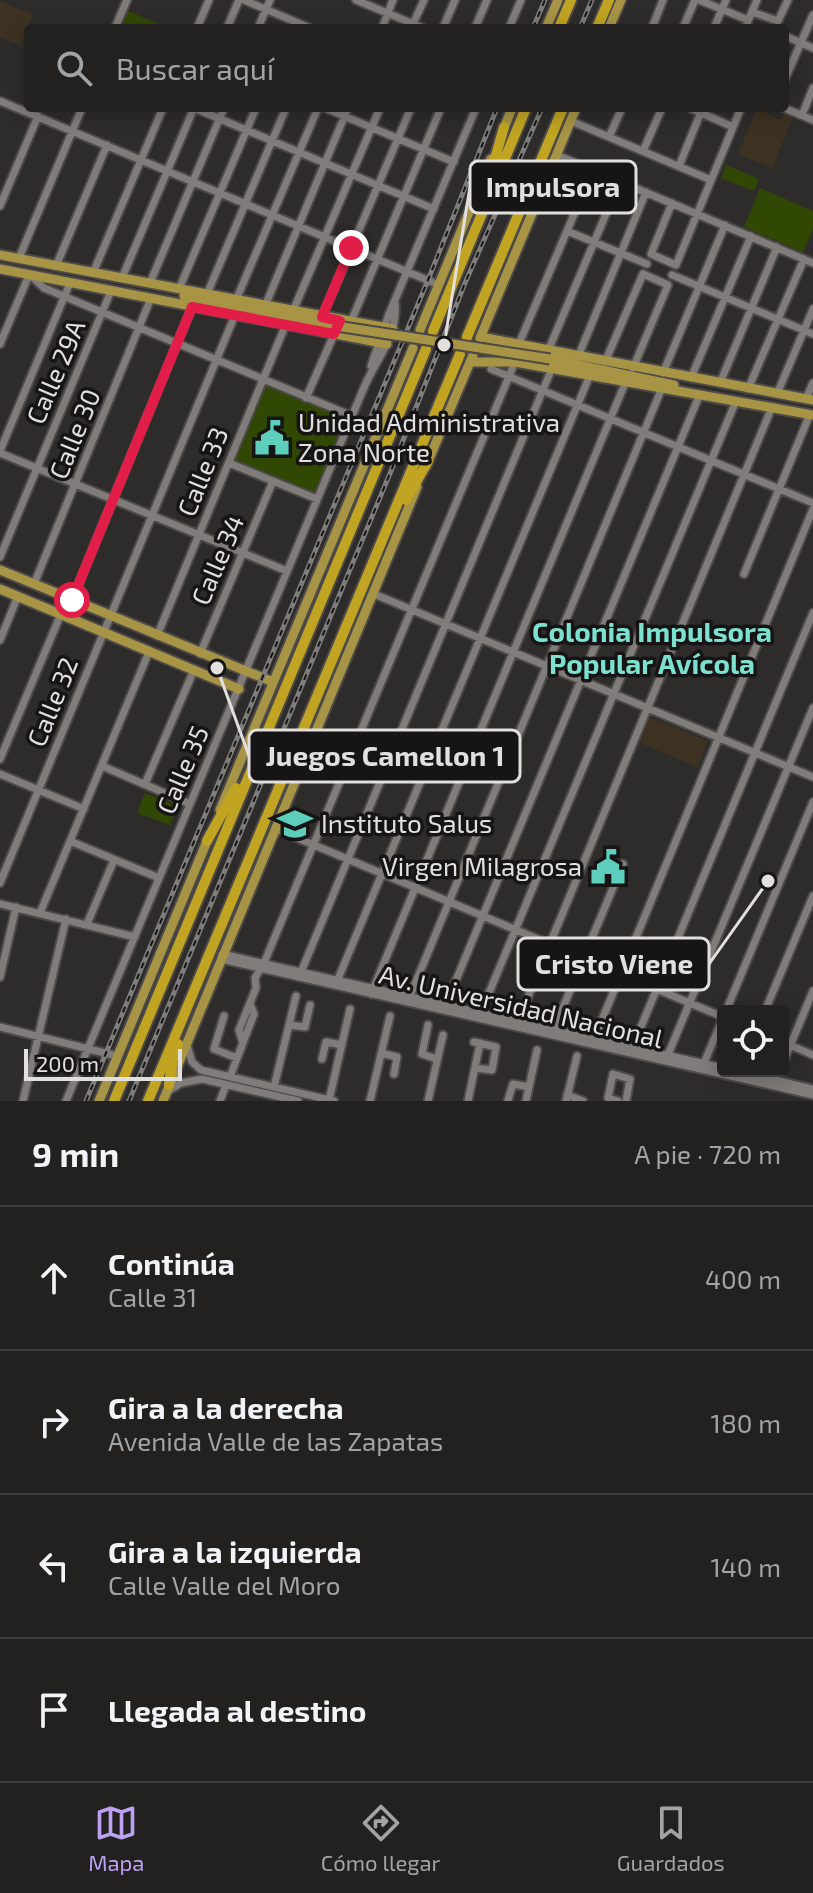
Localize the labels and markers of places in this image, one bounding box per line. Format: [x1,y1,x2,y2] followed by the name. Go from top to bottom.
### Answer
[470,161,636,213] callout: Impulsora
[298,406,560,467] place label: Unidad Administrativa Zona Norte
[253,419,291,457] public building icon: Unidad Administrativa Zona Norte
[249,730,520,782] callout: Juegos Camellon 1
[276,805,314,843] school or university icon: Instituto Salus
[321,807,492,838] place label: Instituto Salus
[589,848,627,886] public building icon: Virgen Milagrosa
[382,850,582,881] place label: Virgen Milagrosa
[518,938,709,990] callout: Cristo Viene

